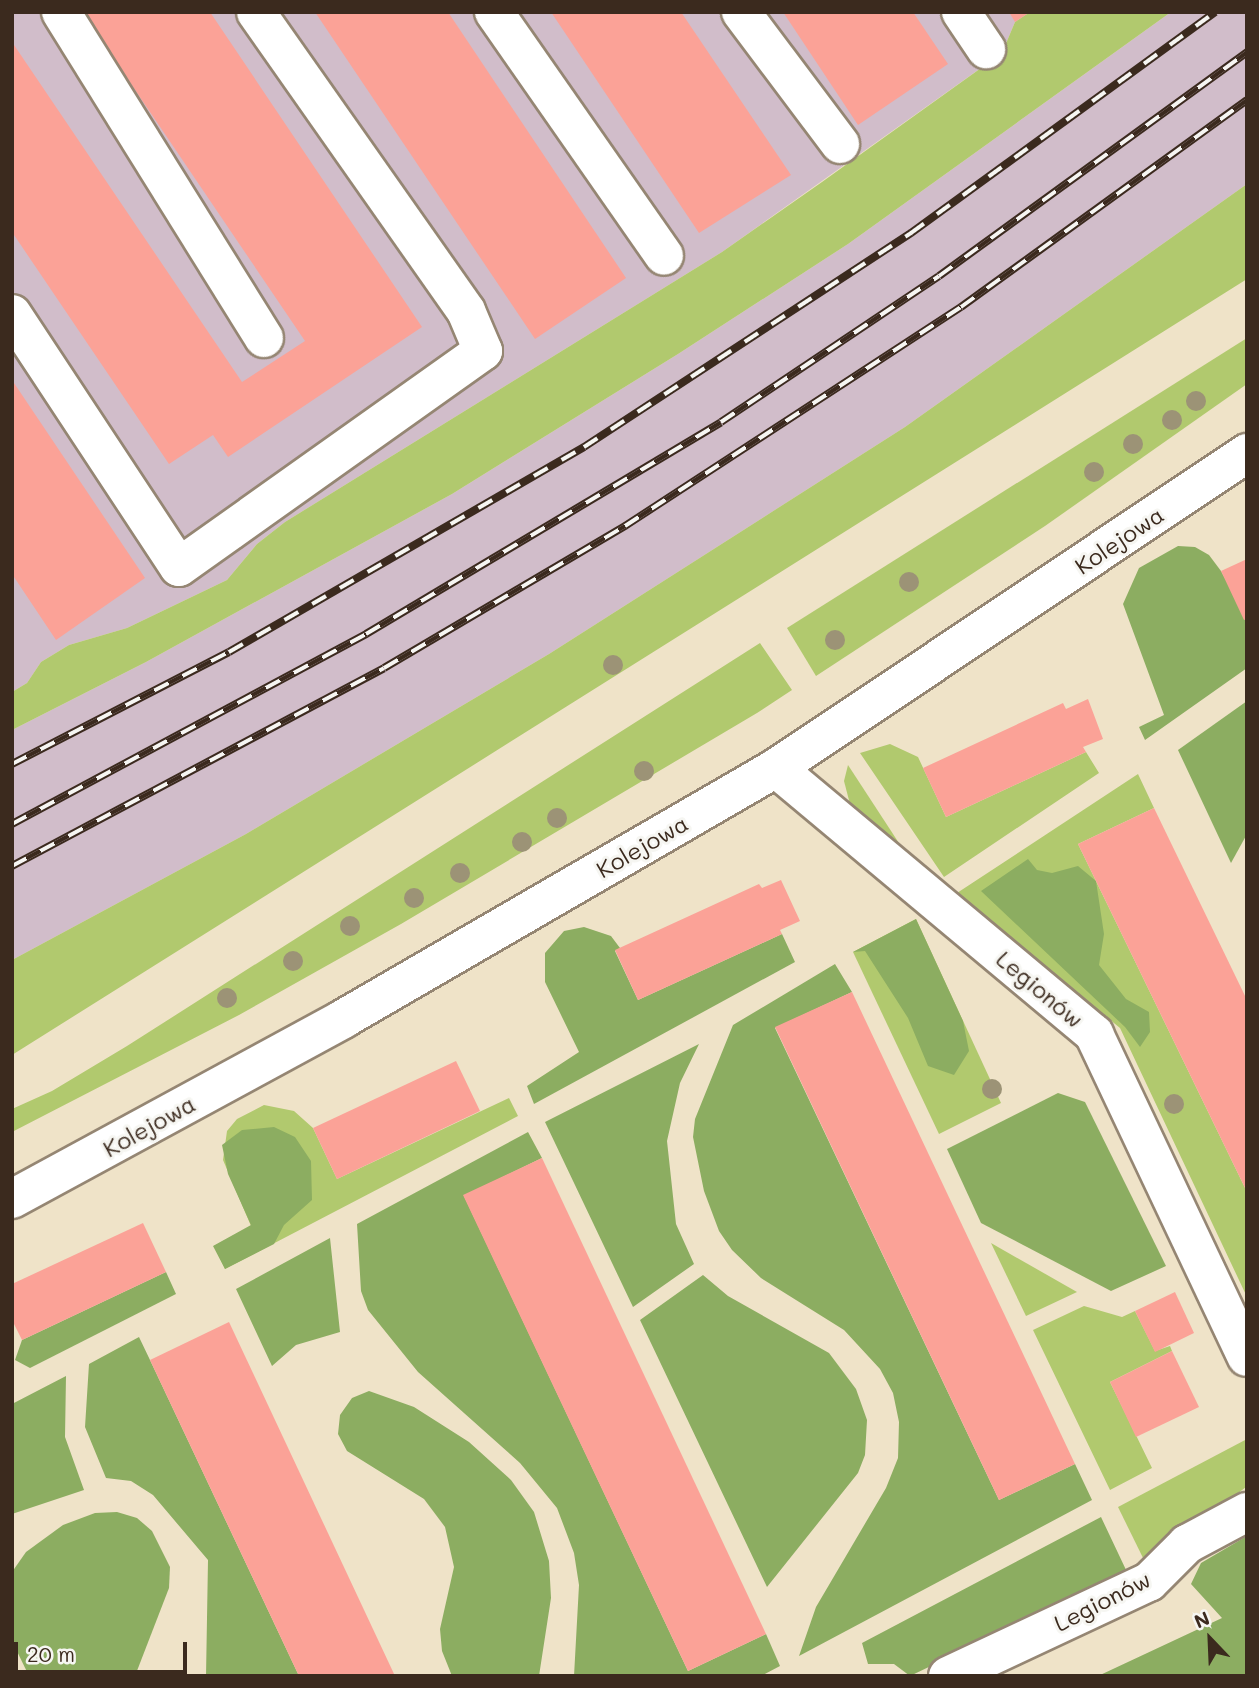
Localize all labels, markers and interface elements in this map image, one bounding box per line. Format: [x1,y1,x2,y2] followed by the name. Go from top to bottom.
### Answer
[1069,500,1169,580] street label: Kolejowa
[591,809,693,883] street label: Kolejowa
[991,945,1089,1033] street label: Legionów
[98,1089,200,1163] street label: Kolejowa
[1049,1565,1155,1637] street label: Legionów
[1175,1604,1245,1674] north arrow
[1190,1605,1213,1634] text: N
[18,1628,191,1672] scale bar
[27,1640,75,1667] text: 20 m

